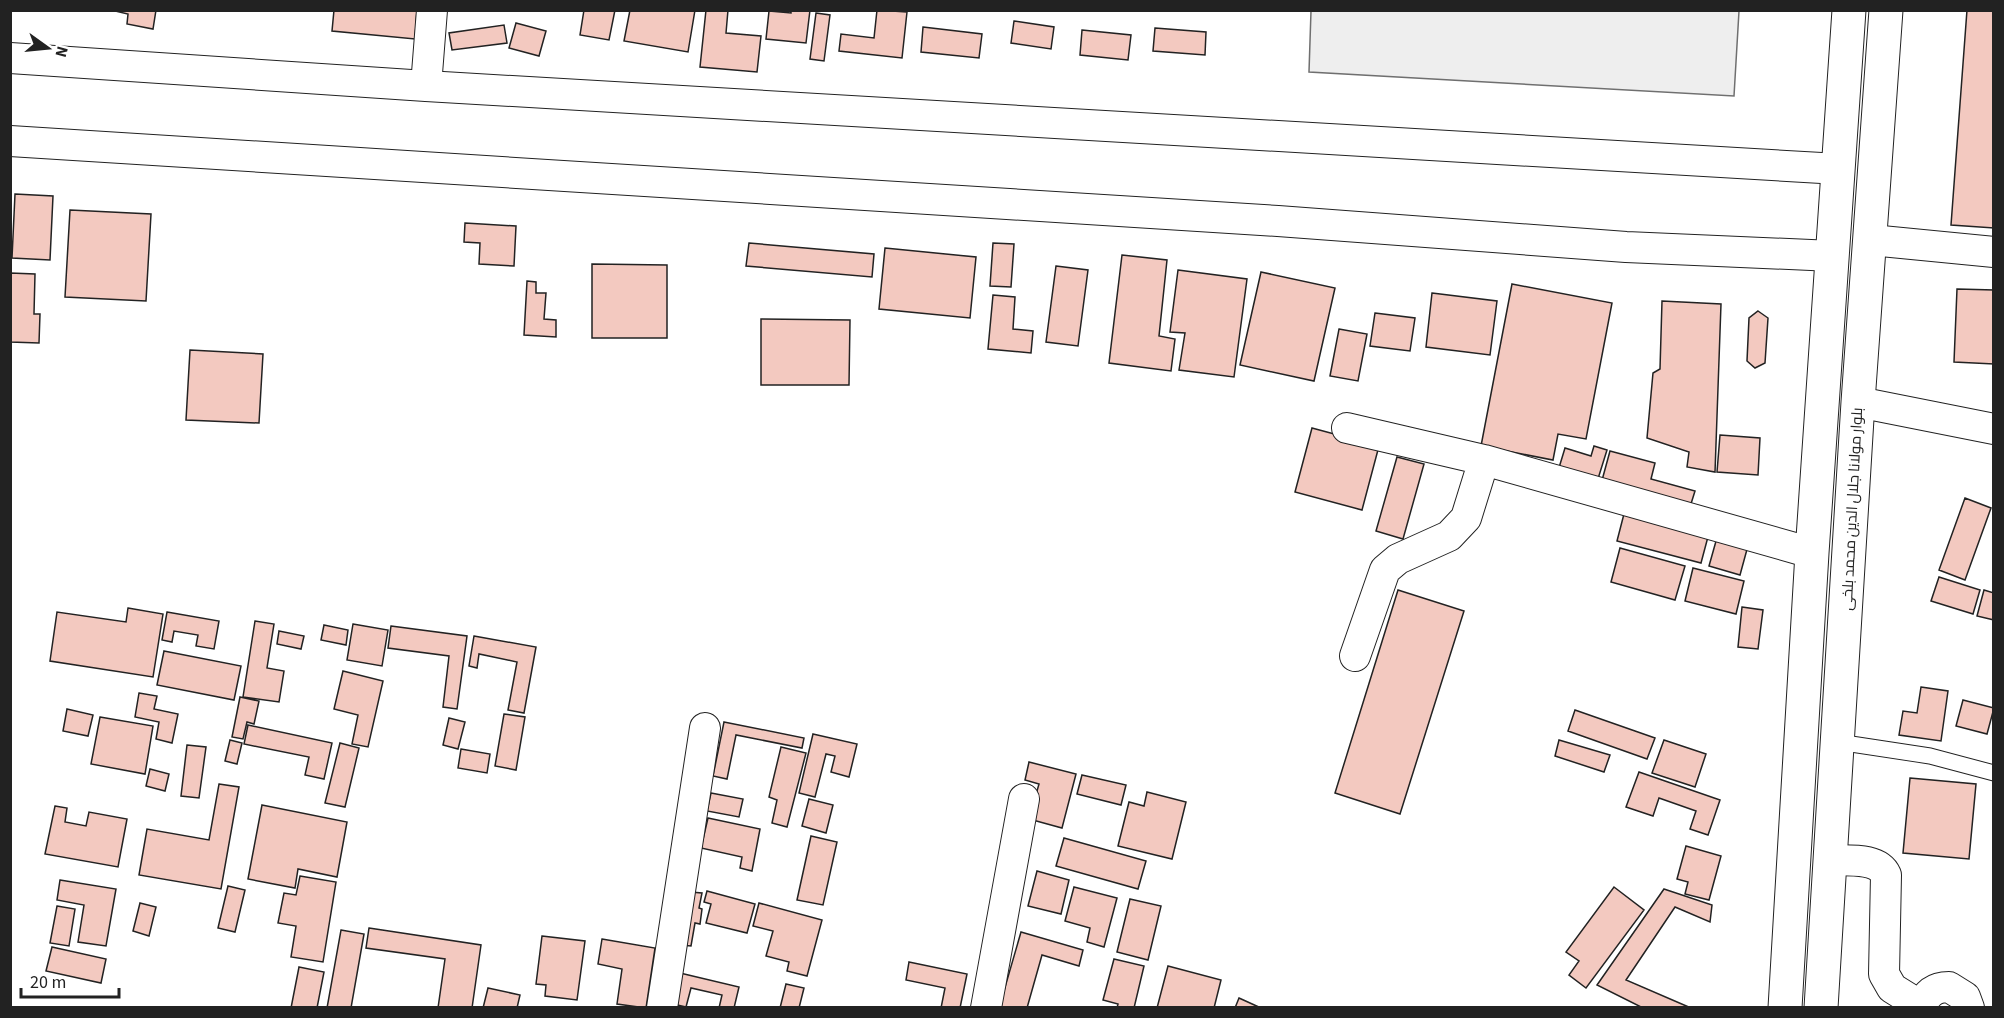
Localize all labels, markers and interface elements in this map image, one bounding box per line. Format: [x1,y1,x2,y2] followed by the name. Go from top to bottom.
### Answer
[18,18,78,78] north arrow
[50,44,74,60] text: N
[1837,407,1868,611] street label: بلوار مولانا جلال الدین محمد بلخی
[21,961,118,999] scale bar
[30,970,66,995] text: 20 m

